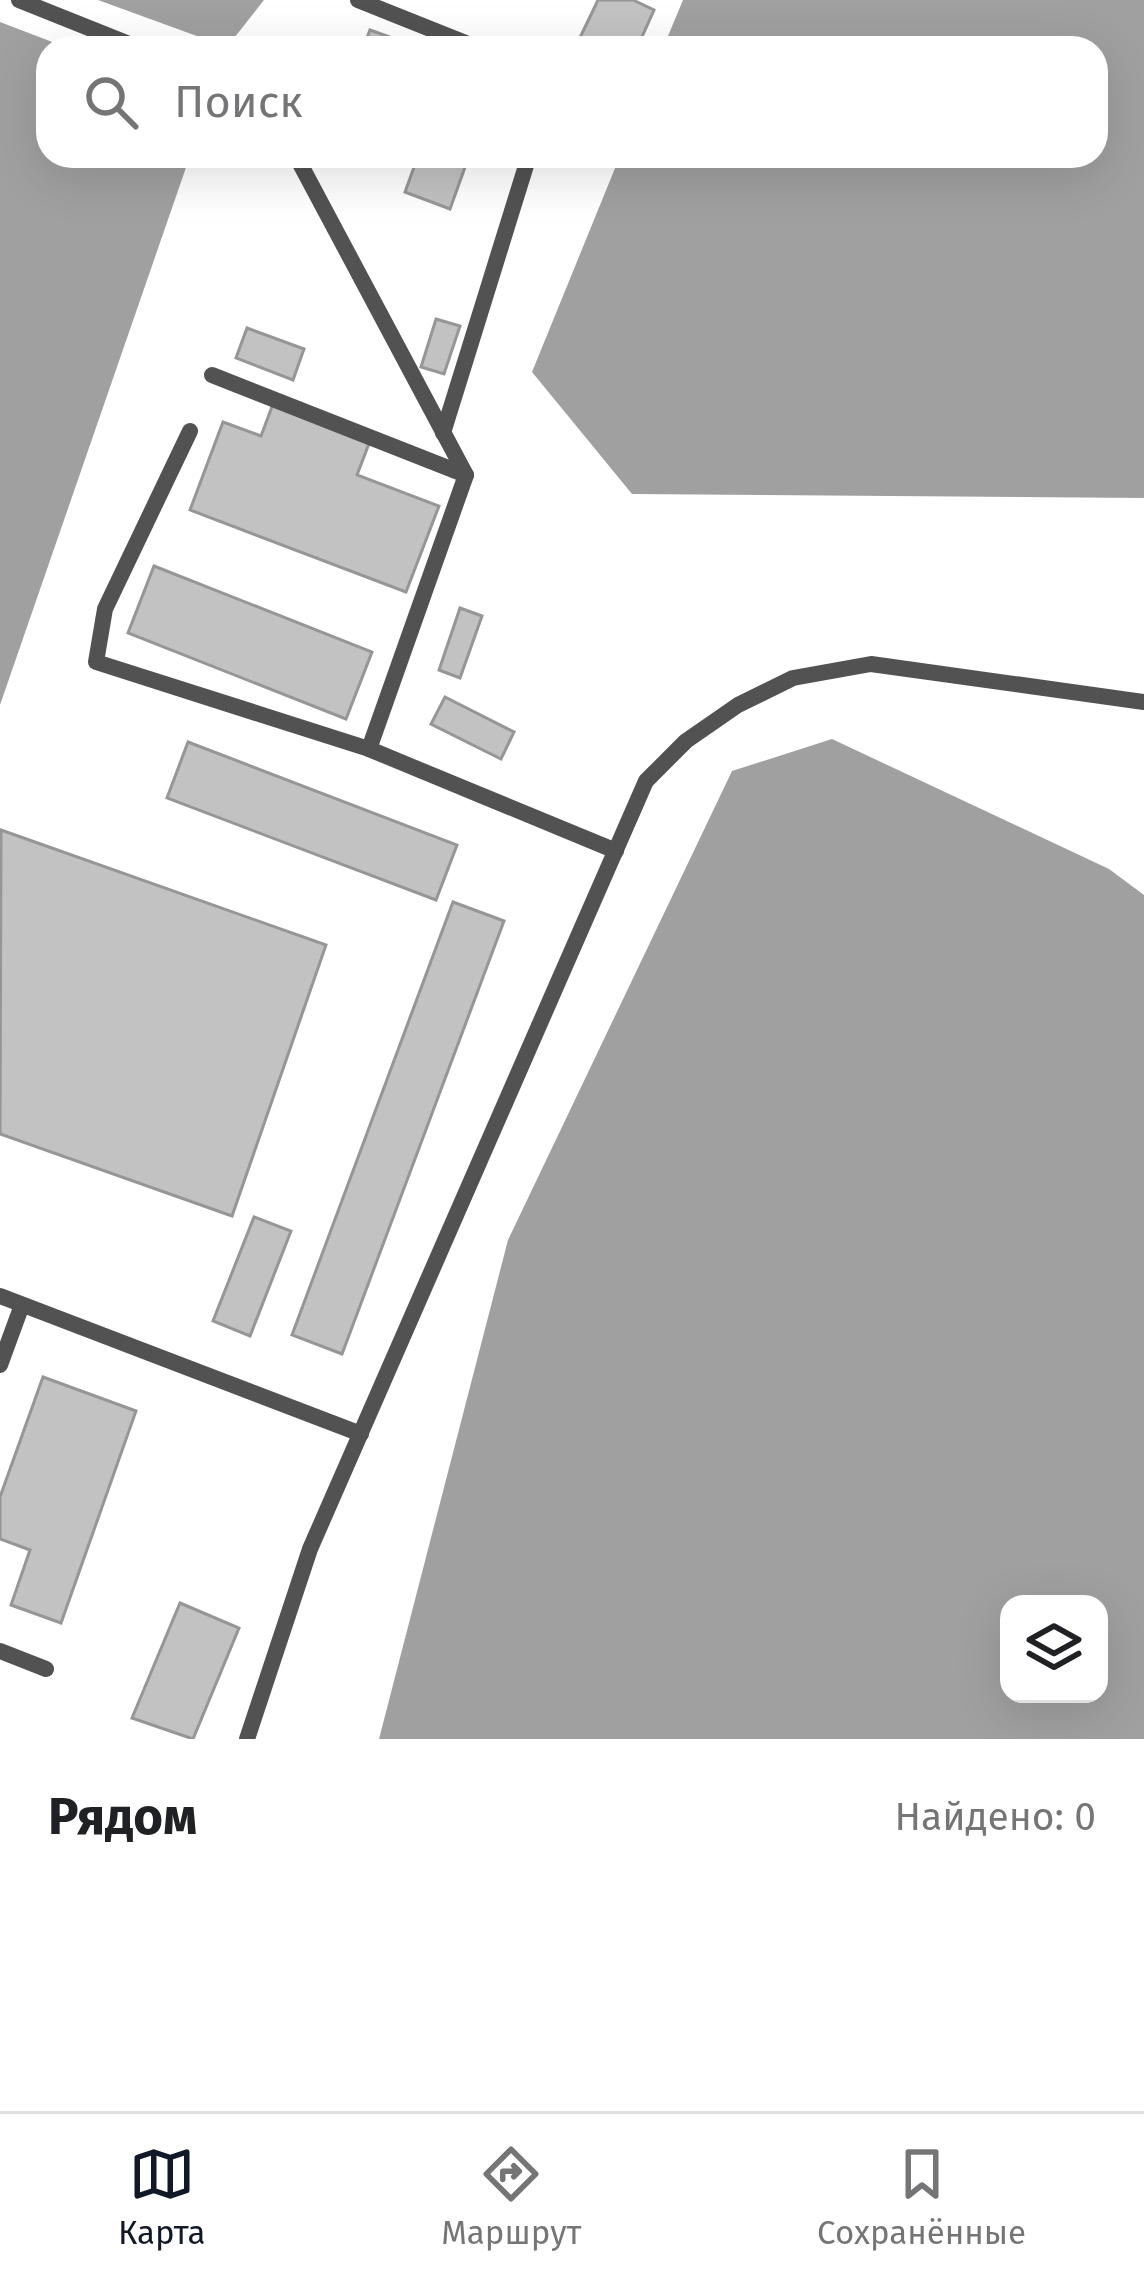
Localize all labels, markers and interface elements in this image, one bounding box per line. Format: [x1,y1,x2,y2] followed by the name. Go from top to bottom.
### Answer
[36,36,1108,168] search box
[78,69,144,135] icon: search
[174,75,303,129] text: Поиск
[1000,1595,1108,1703] map controls
[1000,1595,1108,1703] button: layers
[48,1786,197,1848] text: Рядом
[895,1794,1096,1840] text: Найдено: 0
[118,2141,205,2253] tab: Карта
[441,2141,581,2253] tab: Маршрут
[817,2141,1026,2253] tab: Сохранённые

